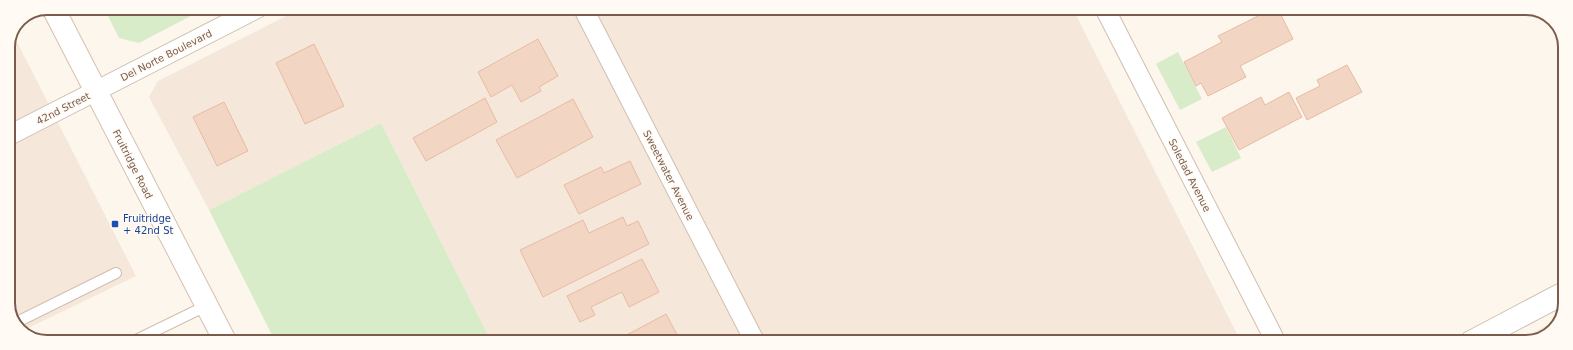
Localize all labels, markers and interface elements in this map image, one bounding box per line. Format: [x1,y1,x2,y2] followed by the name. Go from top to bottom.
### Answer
[119,28,214,83] street label: Del Norte Boulevard
[34,90,92,127] street label: 42nd Street
[110,128,155,201] street label: Fruitridge Road
[641,128,696,222] street label: Sweetwater Avenue
[1166,137,1213,214] street label: Soledad Avenue
[123,213,173,236] place label: Fruitridge + 42nd St
[110,219,120,229] marker: Fruitridge + 42nd St

